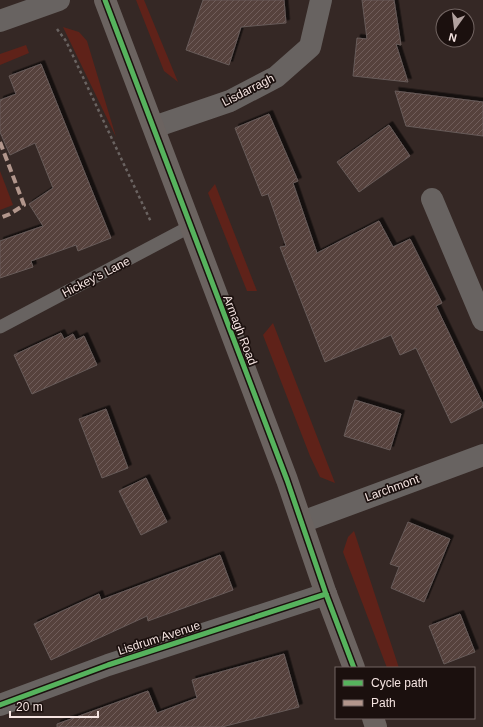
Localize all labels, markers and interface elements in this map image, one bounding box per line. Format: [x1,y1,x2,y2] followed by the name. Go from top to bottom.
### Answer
[435,8,475,48] north arrow
[447,31,458,44] text: N
[220,71,276,109] street label: Lisdarragh
[60,254,133,300] street label: Hickey's Lane
[220,293,260,367] street label: Armagh Road
[363,472,422,504] street label: Larchmont
[116,618,202,658] street label: Lisdrum Avenue
[335,667,475,719] legend
[371,676,428,690] text: Cycle path
[10,693,98,719] scale bar
[371,696,396,710] text: Path
[16,700,43,714] text: 20 m

